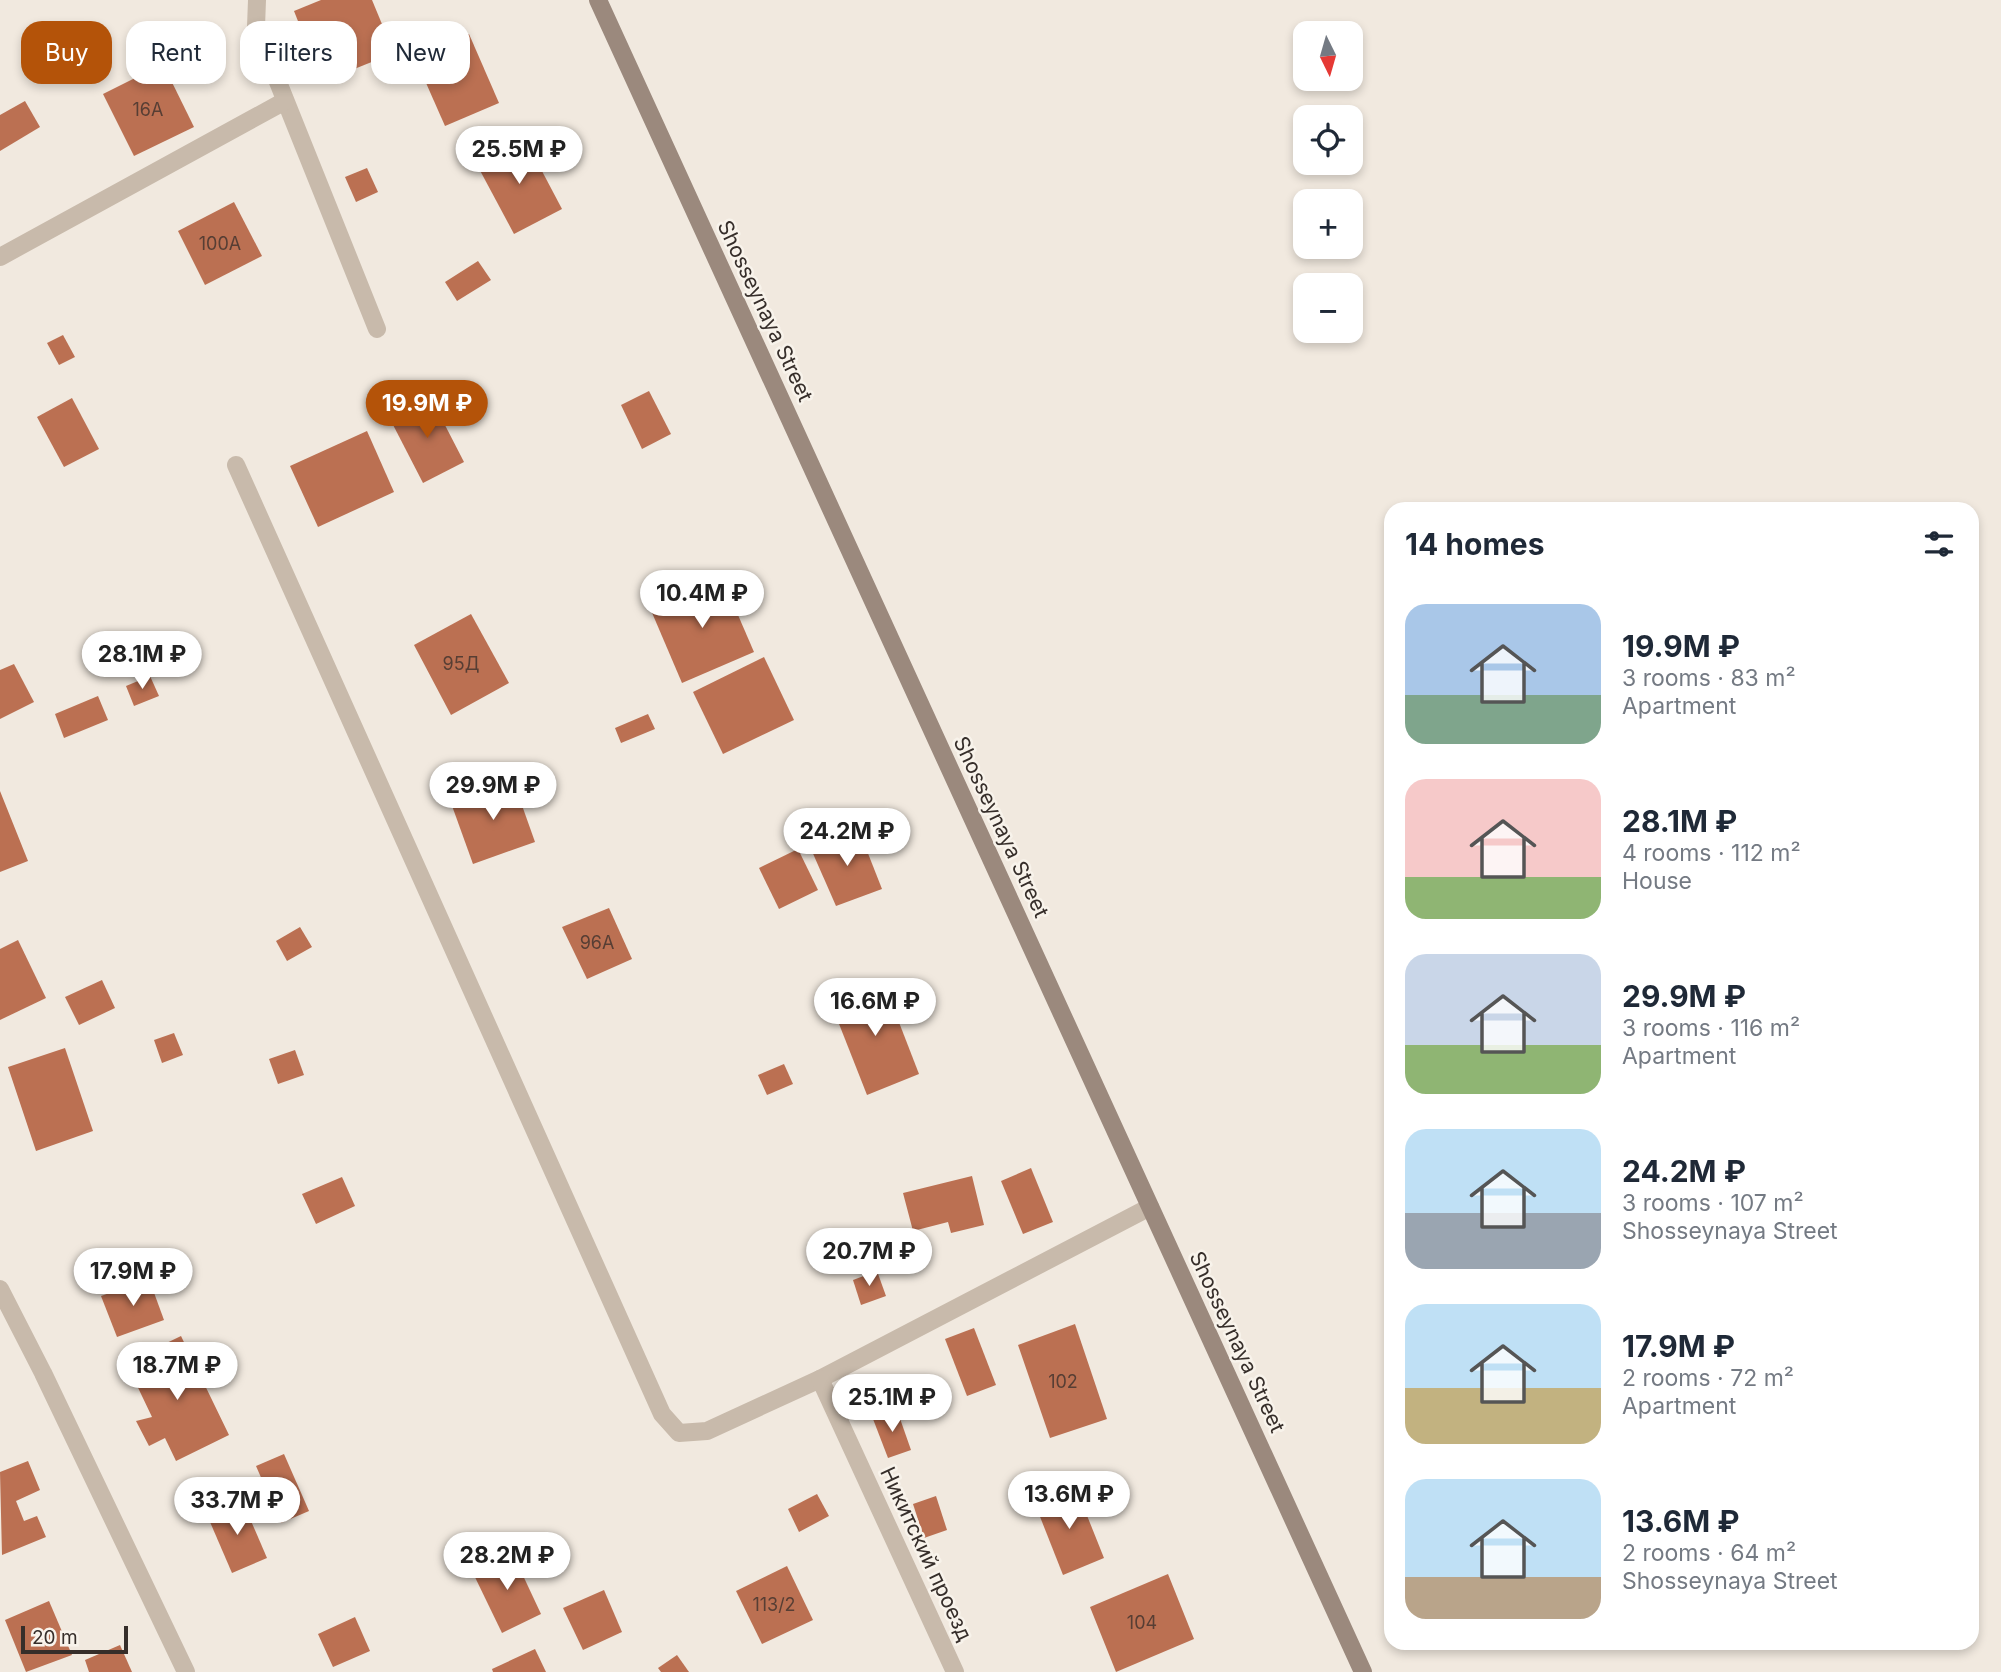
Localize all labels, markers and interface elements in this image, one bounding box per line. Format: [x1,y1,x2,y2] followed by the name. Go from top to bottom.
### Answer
[21,21,112,84] chip: Buy
[126,21,226,84] chip: Rent
[240,21,357,84] chip: Filters
[371,21,470,84] chip: New
[1293,21,1363,91] north arrow
[1293,21,1363,343] map controls
[133,99,163,120] house number: 16А
[1293,105,1363,175] button: locate
[454,127,584,186] pin: 25.5M ₽
[472,135,566,163] text: 25.5M ₽
[1293,189,1363,259] button: +
[713,216,818,405] street label: Shosseynaya Street
[199,233,241,254] house number: 100А
[1293,273,1363,343] button: −
[362,380,492,440] pin: 19.9M ₽
[382,389,472,417] text: 19.9M ₽
[1920,525,1958,563] icon: filters
[1405,526,1544,562] text: 14 homes
[637,570,767,630] pin: 10.4M ₽
[656,579,748,607] text: 10.4M ₽
[1622,628,1740,664] text: 19.9M ₽
[77,632,207,691] pin: 28.1M ₽
[1461,632,1545,716] icon: home
[98,640,186,668] text: 28.1M ₽
[443,653,479,674] house number: 95Д
[1622,664,1796,692] text: 3 rooms · 83 m²
[1622,692,1736,720] text: Apartment
[949,732,1054,921] street label: Shosseynaya Street
[428,762,558,822] pin: 29.9M ₽
[445,771,541,799] text: 29.9M ₽
[1622,803,1737,839] text: 28.1M ₽
[1461,807,1545,891] icon: home
[782,808,912,868] pin: 24.2M ₽
[799,817,895,845] text: 24.2M ₽
[1622,839,1801,867] text: 4 rooms · 112 m²
[1622,867,1692,895] text: House
[580,932,614,953] house number: 96А
[810,978,940,1038] pin: 16.6M ₽
[1622,978,1746,1014] text: 29.9M ₽
[1461,982,1545,1066] icon: home
[830,987,920,1015] text: 16.6M ₽
[1622,1014,1800,1042] text: 3 rooms · 116 m²
[1622,1042,1736,1070] text: Apartment
[1622,1153,1746,1189] text: 24.2M ₽
[1461,1157,1545,1241] icon: home
[1622,1189,1804,1217] text: 3 rooms · 107 m²
[1622,1217,1838,1245] text: Shosseynaya Street
[804,1228,934,1288] pin: 20.7M ₽
[822,1237,916,1265] text: 20.7M ₽
[1185,1247,1290,1436] street label: Shosseynaya Street
[68,1248,198,1308] pin: 17.9M ₽
[90,1257,176,1285] text: 17.9M ₽
[1622,1328,1735,1364] text: 17.9M ₽
[1461,1332,1545,1416] icon: home
[112,1342,242,1402] pin: 18.7M ₽
[133,1351,221,1379] text: 18.7M ₽
[1622,1364,1794,1392] text: 2 rooms · 72 m²
[1048,1371,1078,1392] house number: 102
[827,1374,957,1434] pin: 25.1M ₽
[848,1383,936,1411] text: 25.1M ₽
[1622,1392,1736,1420] text: Apartment
[875,1463,978,1645] street label: Никитский проезд
[1004,1472,1134,1531] pin: 13.6M ₽
[172,1478,302,1537] pin: 33.7M ₽
[1024,1480,1114,1508] text: 13.6M ₽
[190,1486,284,1514] text: 33.7M ₽
[1622,1503,1740,1539] text: 13.6M ₽
[1461,1507,1545,1591] icon: home
[442,1532,572,1592] pin: 28.2M ₽
[1622,1539,1796,1567] text: 2 rooms · 64 m²
[459,1541,555,1569] text: 28.2M ₽
[1622,1567,1838,1595] text: Shosseynaya Street
[752,1594,796,1615] house number: 113/2
[1127,1612,1157,1633] house number: 104
[21,1623,128,1655] scale bar
[32,1626,78,1649] text: 20 m

